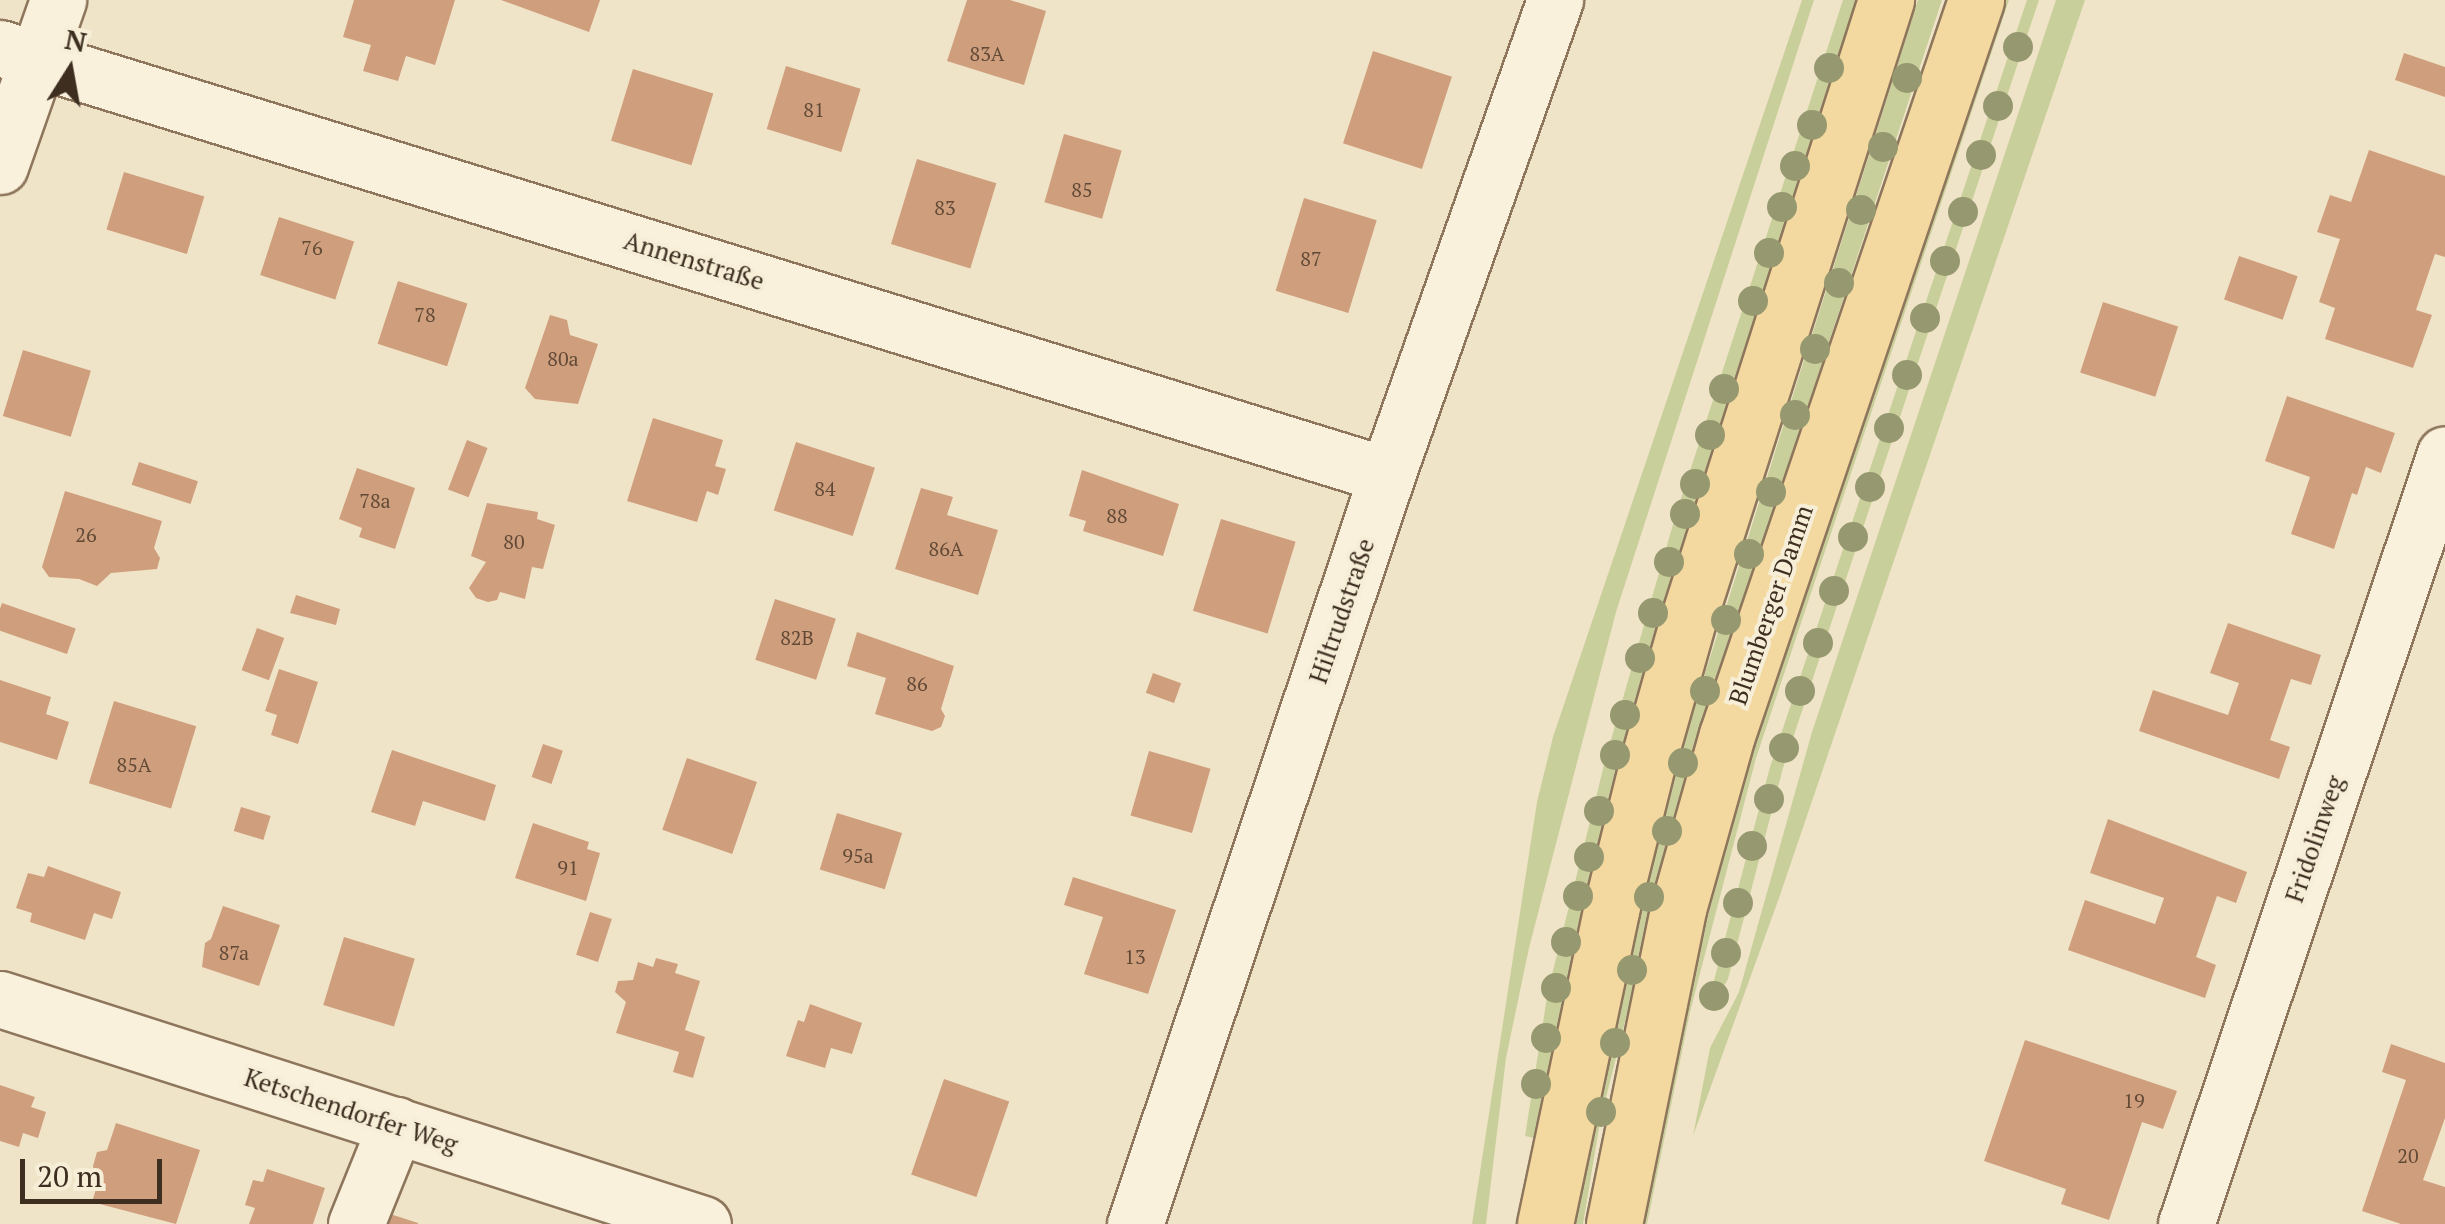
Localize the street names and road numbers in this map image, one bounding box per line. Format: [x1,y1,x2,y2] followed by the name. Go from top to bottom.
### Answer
[620,225,768,297] street label: Annenstraße
[1723,501,1819,709] street label: Blumberger Damm
[1303,535,1381,687] street label: Hiltrudstraße
[2279,772,2351,906] street label: Fridolinweg
[241,1062,461,1160] street label: Ketschendorfer Weg

